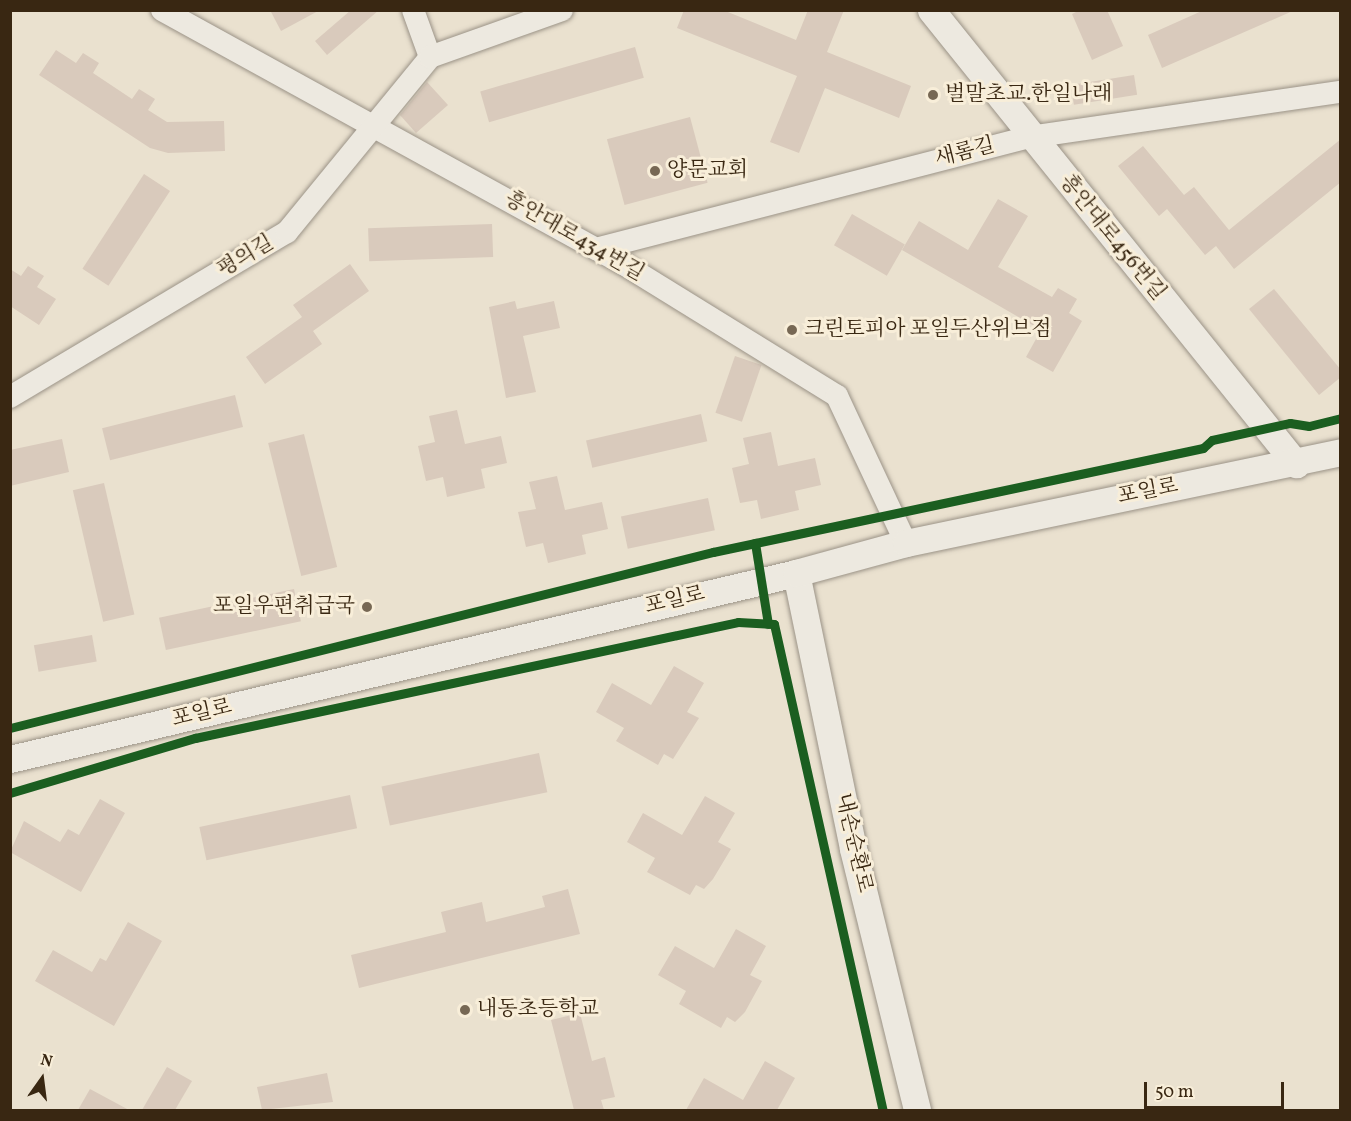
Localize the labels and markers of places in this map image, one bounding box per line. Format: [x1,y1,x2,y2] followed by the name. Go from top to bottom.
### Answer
[945,82,1112,108] place label: 벌말초교.한일나래
[926,88,940,102] marker: 벌말초교.한일나래
[667,158,748,184] place label: 양문교회
[648,164,662,178] marker: 양문교회
[804,317,1052,343] place label: 크린토피아 포일두산위브점
[785,323,799,337] marker: 크린토피아 포일두산위브점
[213,594,355,620] place label: 포일우편취급국
[360,600,374,614] marker: 포일우편취급국
[477,997,599,1023] place label: 내동초등학교
[458,1003,472,1017] marker: 내동초등학교

